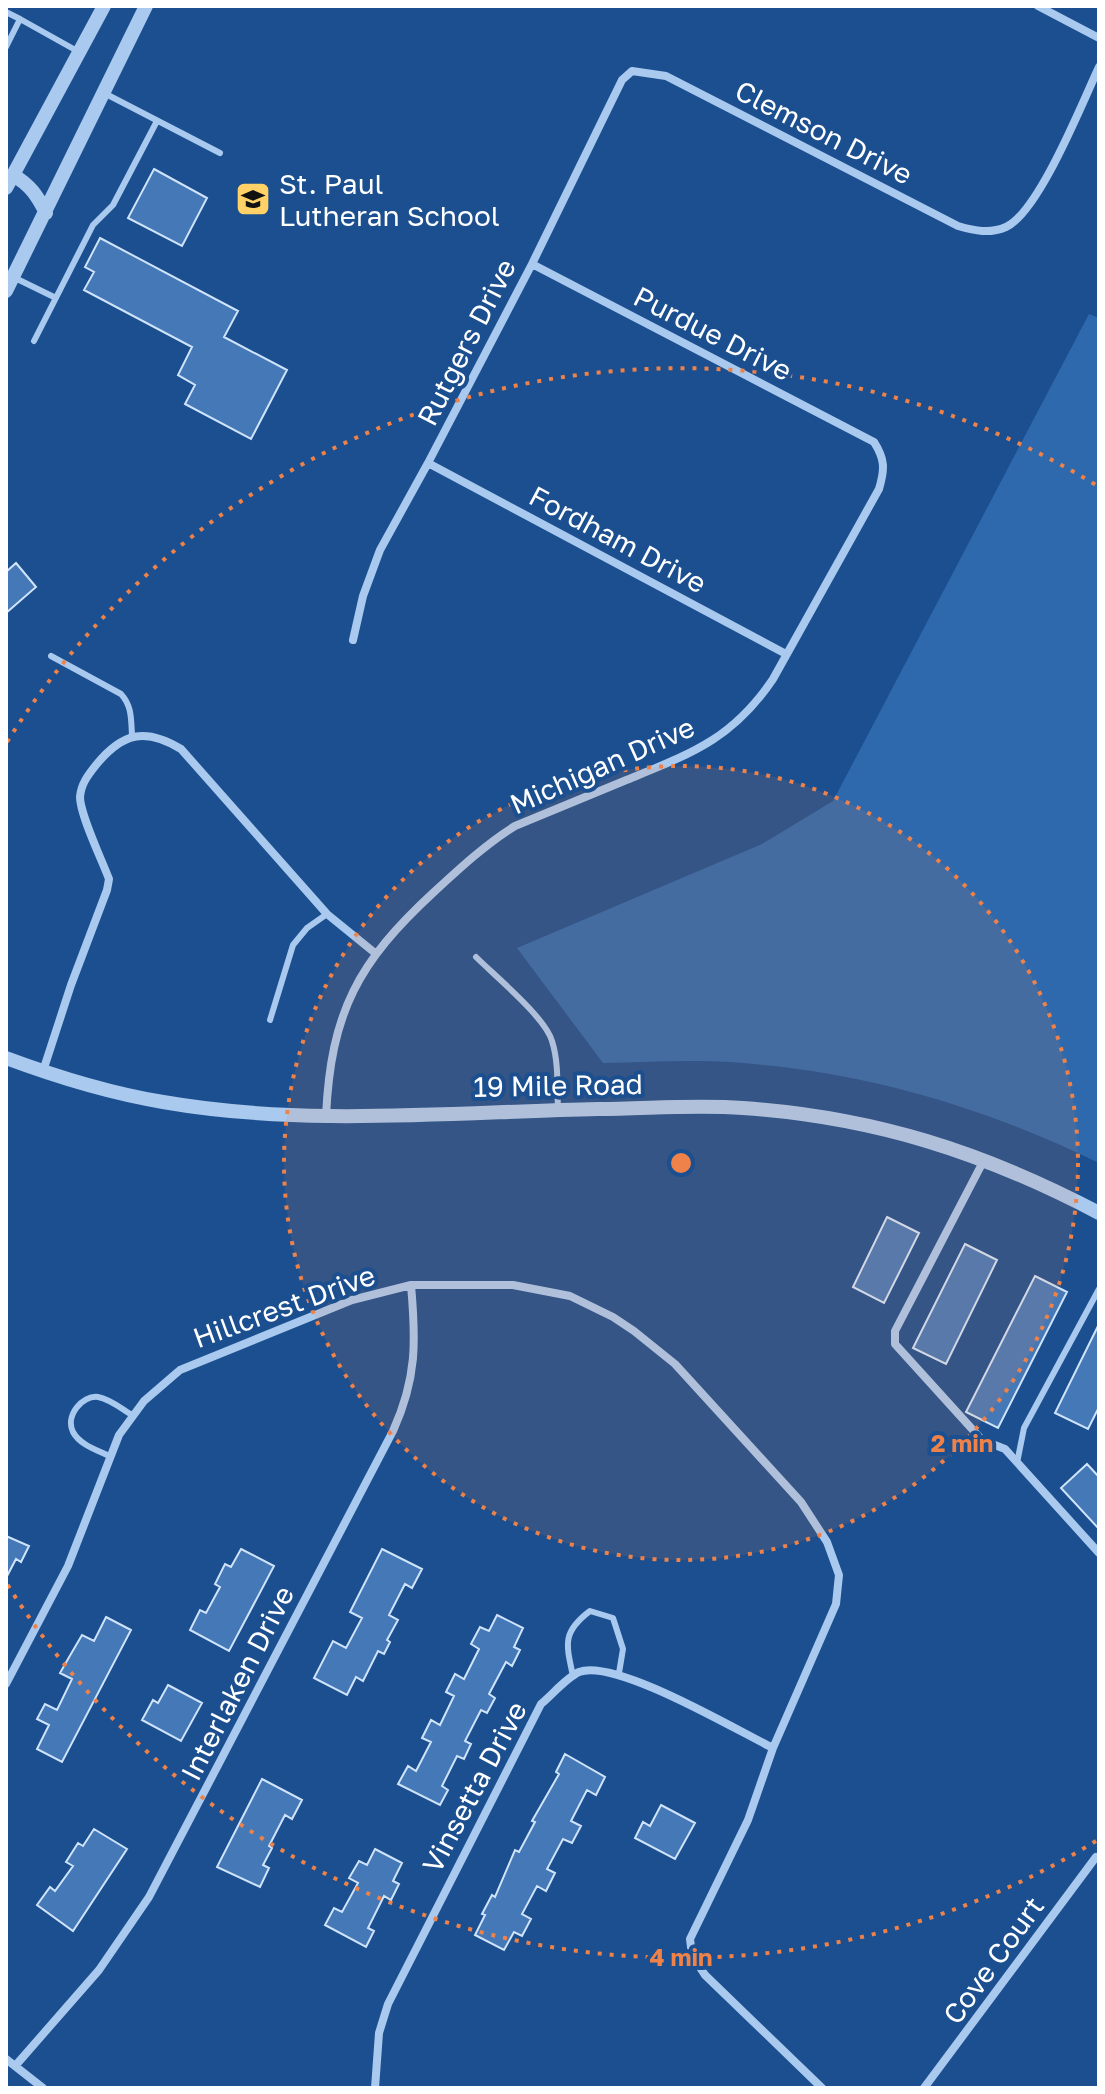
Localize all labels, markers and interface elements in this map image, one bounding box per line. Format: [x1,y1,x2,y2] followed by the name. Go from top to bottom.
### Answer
[730,73,918,191] street label: Clemson Drive
[279,167,500,232] place label: St. Paul Lutheran School
[234,180,272,218] school or university icon: St. Paul Lutheran School
[410,253,522,431] street label: Rutgers Drive
[629,279,797,387] street label: Purdue Drive
[524,479,712,599] street label: Fordham Drive
[505,710,699,820] street label: Michigan Drive
[473,1067,643,1103] street label: 19 Mile Road
[667,1149,695,1177] centre of rings
[189,1258,379,1354] street label: Hillcrest Drive
[931,1428,993,1457] text: 2 min
[174,1580,300,1786] street label: Interlaken Drive
[415,1696,533,1878] street label: Vinsetta Drive
[936,1890,1050,2030] street label: Cove Court
[649,1942,713,1971] text: 4 min

